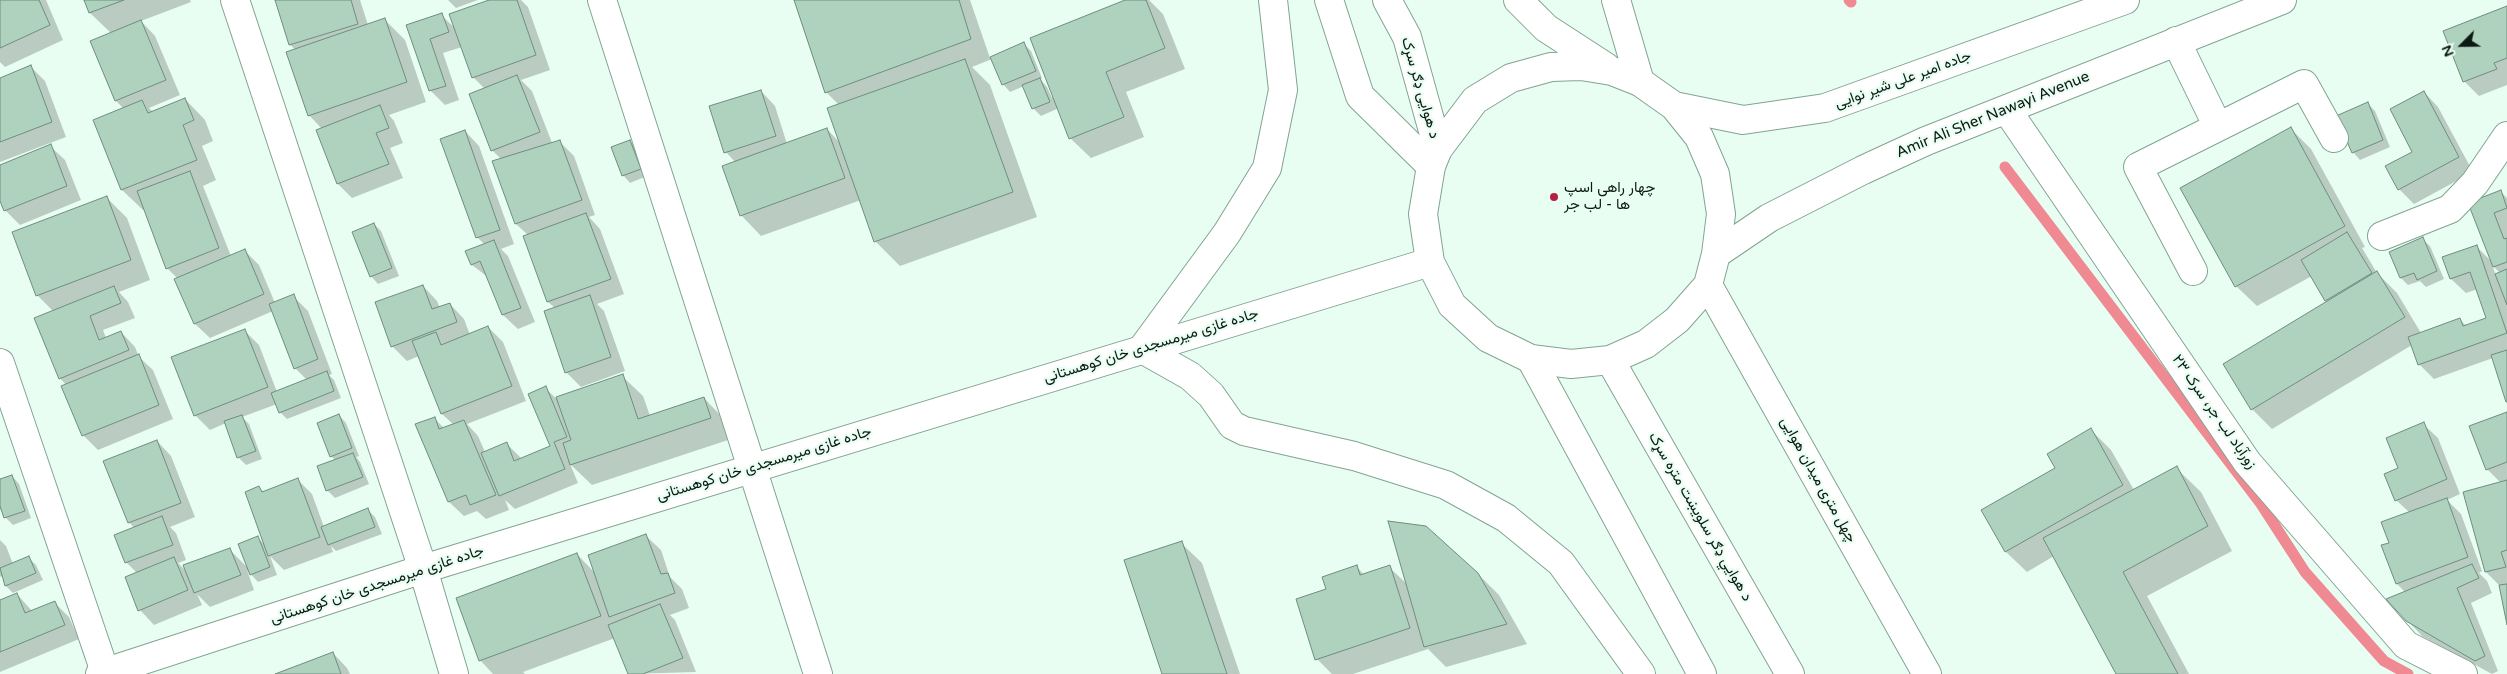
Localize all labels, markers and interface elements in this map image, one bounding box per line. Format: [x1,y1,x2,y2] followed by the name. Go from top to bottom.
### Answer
[2437,20,2487,70] north arrow
[1397,35,1443,141] street label: د هوایی ډګر سړک
[2438,43,2458,60] text: N
[1832,47,1974,113] street label: جاده امیر علی شیر نوایی
[1894,68,2092,162] street label: Amir Ali Sher Nawayi Avenue
[1564,179,1655,214] place label: چهار راهی اسپ ها - لب جر
[1548,191,1560,203] marker: چهار راهی اسپ ها - لب جر
[1042,305,1260,387] street label: جاده غازی میرمسجدی خان کوهستانی
[2168,351,2260,473] street label: زورآباد لب جر، سرک ۲۳
[1776,414,1860,546] street label: چهل متری میدان هوایی
[655,423,873,505] street label: جاده غازی میرمسجدی خان کوهستانی
[1644,429,1756,605] street label: د هوايي ډګر سلویښت متره سړک
[268,542,486,628] street label: جاده غازی میرمسجدی خان کوهستانی

